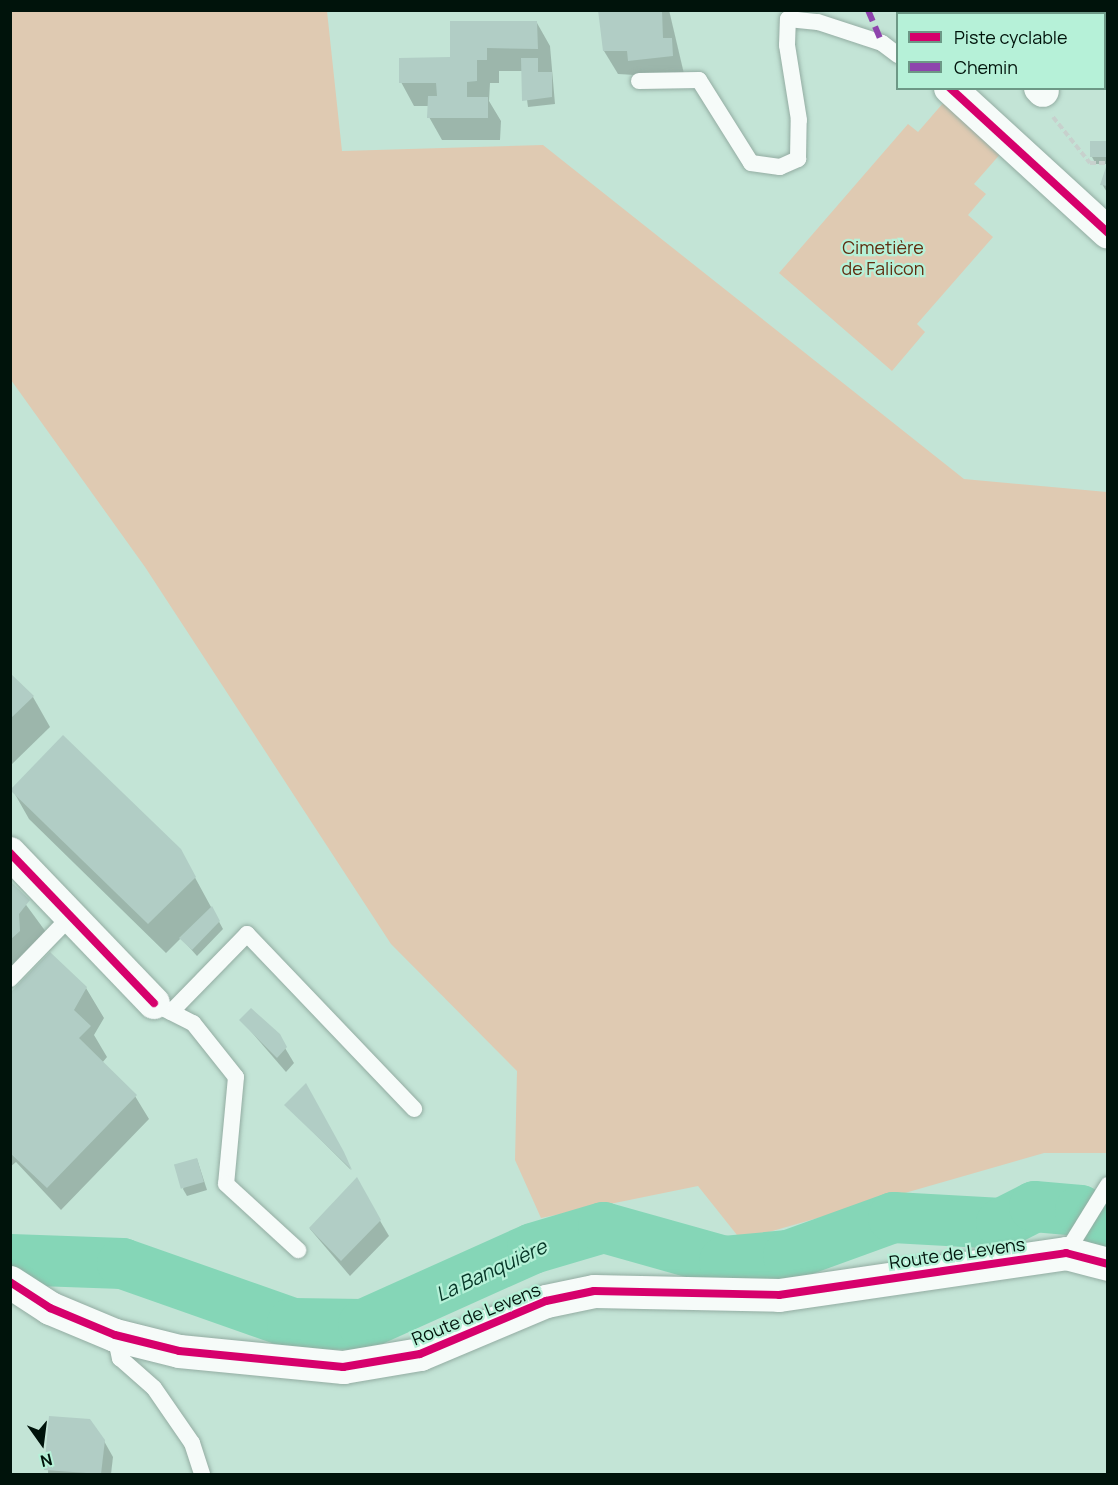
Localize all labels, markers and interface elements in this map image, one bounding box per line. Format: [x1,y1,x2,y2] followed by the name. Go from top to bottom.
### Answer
[896,12,1106,90] legend
[954,25,1068,49] text: Piste cyclable
[954,55,1018,79] text: Chemin
[842,237,924,280] park label: Cimetière de Falicon
[888,1233,1026,1273] street label: Route de Levens
[432,1234,550,1306] water label: La Banquière
[408,1278,544,1350] street label: Route de Levens
[12,1413,72,1473] north arrow
[38,1448,55,1473] text: N

